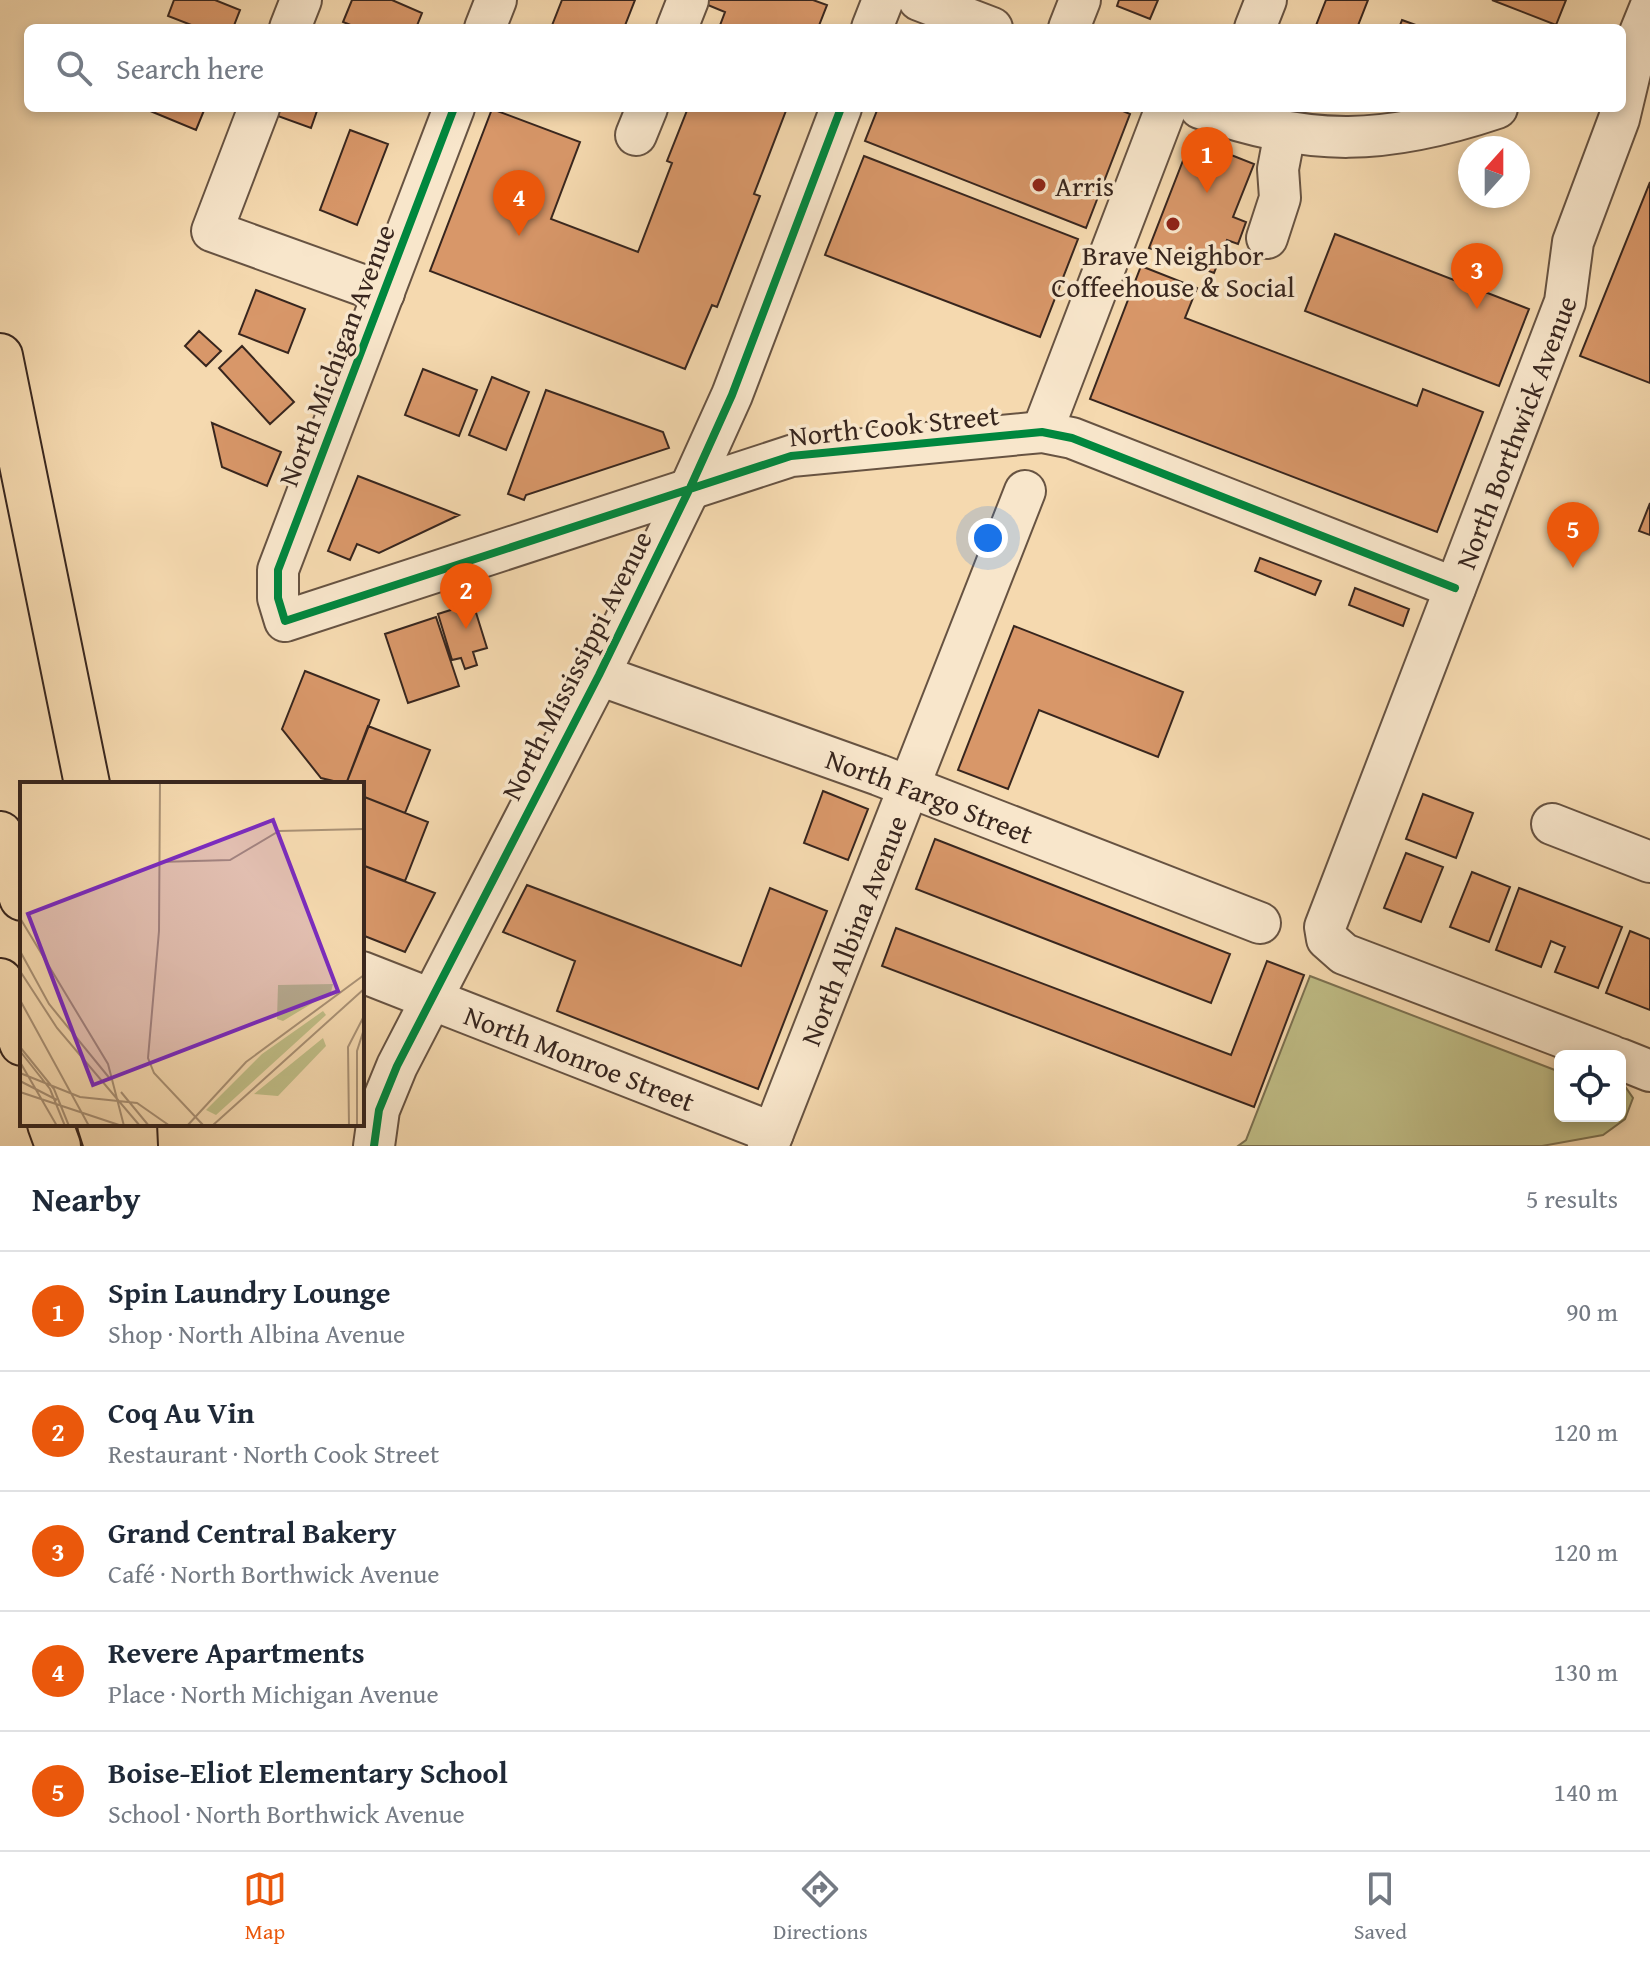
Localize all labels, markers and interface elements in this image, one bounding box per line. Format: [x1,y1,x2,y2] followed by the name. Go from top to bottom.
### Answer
[24,24,1626,112] search box
[52,46,96,90] icon: search
[116,46,264,90] text: Search here
[1181,127,1233,193] pin: 1
[1458,136,1530,208] north arrow
[1055,165,1114,206] place label: Arris
[493,170,545,236] pin: 4
[1030,176,1048,194] marker: Arris
[1164,215,1182,233] marker: Brave Neighbor Coffeehouse & Social
[267,218,405,492] street label: North Michigan Avenue
[1051,234,1295,307] place label: Brave Neighbor Coffeehouse & Social
[1451,243,1503,309] pin: 3
[1444,289,1586,574] street label: North Borthwick Avenue
[787,394,1001,456] street label: North Cook Street
[1547,502,1599,568] pin: 5
[968,518,1008,558] your location
[490,523,662,807] street label: North Mississippi Avenue
[440,563,492,629] pin: 2
[821,737,1039,854] street label: North Fargo Street
[20,782,364,1126] inset map
[789,809,916,1051] street label: North Albina Avenue
[459,994,701,1121] street label: North Monroe Street
[1554,1050,1626,1122] map controls
[1554,1050,1626,1122] button: locate
[32,1174,141,1223] text: Nearby
[1526,1179,1618,1218] text: 5 results
[108,1270,390,1314] text: Spin Laundry Lounge
[51,1292,65,1331] text: 1
[1566,1292,1618,1331] text: 90 m
[108,1314,405,1353] text: Shop · North Albina Avenue
[108,1390,254,1434] text: Coq Au Vin
[51,1412,65,1451] text: 2
[1553,1412,1618,1451] text: 120 m
[108,1434,439,1473] text: Restaurant · North Cook Street
[108,1510,396,1554] text: Grand Central Bakery
[51,1532,65,1571] text: 3
[1553,1532,1618,1571] text: 120 m
[108,1554,439,1593] text: Café · North Borthwick Avenue
[108,1630,365,1674] text: Revere Apartments
[51,1652,65,1691] text: 4
[1553,1652,1618,1691] text: 130 m
[108,1674,439,1713] text: Place · North Michigan Avenue
[108,1750,508,1794] text: Boise-Eliot Elementary School
[51,1772,65,1811] text: 5
[1553,1772,1618,1811] text: 140 m
[108,1794,465,1833] text: School · North Borthwick Avenue
[243,1867,287,1947] tab: Map
[773,1867,868,1947] tab: Directions
[1354,1867,1407,1947] tab: Saved

